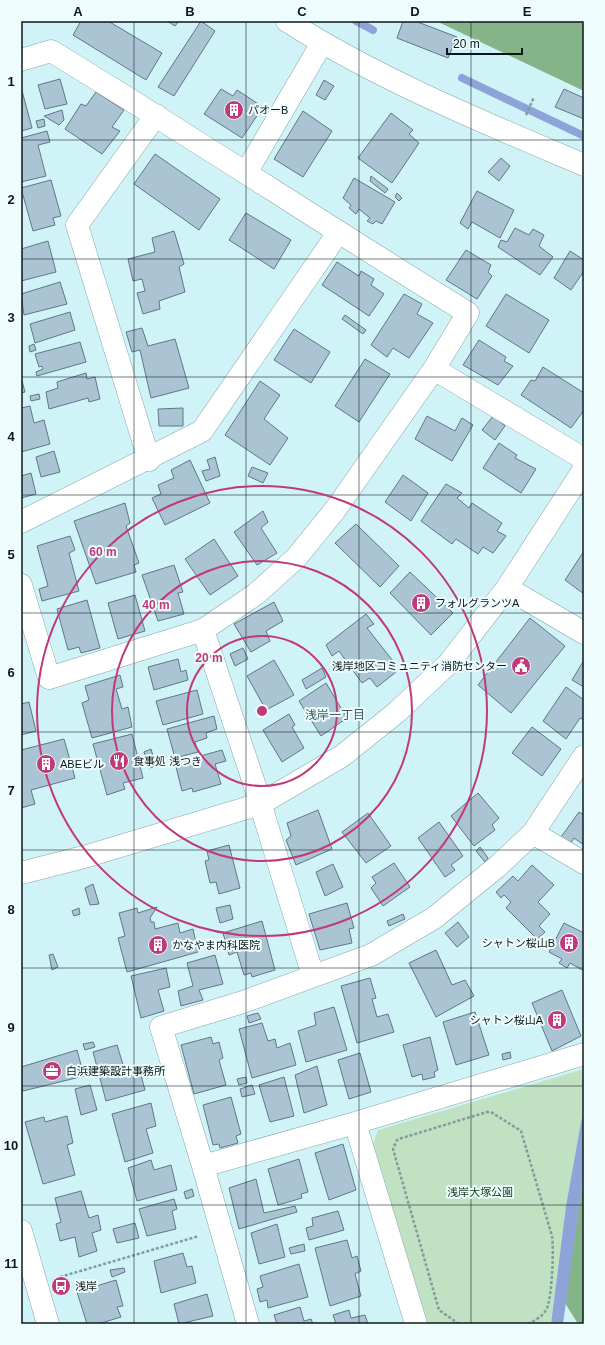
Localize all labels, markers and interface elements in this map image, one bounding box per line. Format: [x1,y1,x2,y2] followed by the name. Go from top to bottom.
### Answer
[73,4,83,19] text: A
[185,4,195,19] text: B
[297,4,307,19] text: C
[410,4,420,19] text: D
[523,4,532,19] text: E
[447,30,522,56] scale bar
[453,37,480,51] text: 20 m
[7,74,15,89] text: 1
[223,99,245,121] building icon: パオーB
[248,104,288,116] place label: パオーB
[7,192,15,207] text: 2
[7,310,15,325] text: 3
[7,429,15,444] text: 4
[89,545,117,559] text: 60 m
[7,547,15,562] text: 5
[410,592,432,614] building icon: フォルグランツA
[435,597,520,609] place label: フォルグランツA
[142,598,170,612] text: 40 m
[195,651,223,665] text: 20 m
[510,655,532,677] public building icon: 浅岸地区コミュニティ消防センター
[332,660,507,672] place label: 浅岸地区コミュニティ消防センター
[7,665,15,680] text: 6
[255,704,269,718] centre of rings
[305,708,365,722] district label: 浅岸一丁目
[108,750,130,772] restaurant icon: 食事処 浅つき
[35,753,57,775] building icon: ABEビル
[133,755,202,767] place label: 食事処 浅つき
[60,758,104,770] place label: ABEビル
[7,783,15,798] text: 7
[7,902,15,917] text: 8
[558,932,580,954] building icon: シャトン桜山B
[147,934,169,956] building icon: かなやま内科医院
[482,937,555,949] place label: シャトン桜山B
[172,939,260,951] place label: かなやま内科医院
[546,1009,568,1031] building icon: シャトン桜山A
[470,1014,544,1026] place label: シャトン桜山A
[7,1020,15,1035] text: 9
[41,1060,63,1082] office icon: 白浜建築設計事務所
[66,1065,166,1077] place label: 白浜建築設計事務所
[4,1138,18,1153] text: 10
[447,1186,513,1198] park label: 浅岸大塚公園
[4,1256,18,1271] text: 11
[50,1275,72,1297] bus stop icon: 浅岸
[75,1280,97,1292] place label: 浅岸

